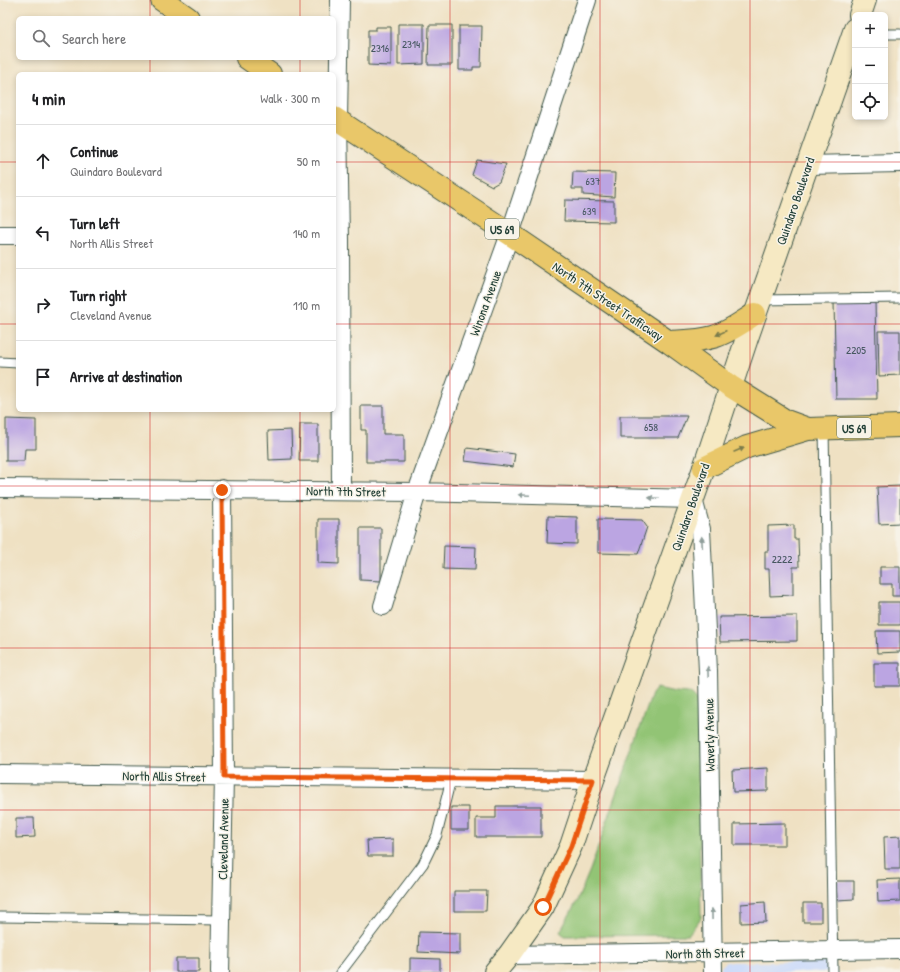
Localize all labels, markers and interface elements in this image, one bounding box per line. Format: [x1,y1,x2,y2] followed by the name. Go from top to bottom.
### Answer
[852,12,888,120] map controls
[852,12,888,48] button: +
[16,16,336,60] search box
[30,27,52,49] icon: search
[62,28,126,49] text: Search here
[402,37,420,51] house number: 2314
[371,41,390,55] house number: 2316
[852,48,888,84] button: −
[852,84,888,120] button: locate
[32,87,65,110] text: 4 min
[260,89,320,107] text: Walk · 300 m
[70,141,118,162] text: Continue
[32,150,54,172] icon: ahead
[297,152,320,170] text: 50 m
[772,155,818,247] street label: Quindaro Boulevard
[70,162,162,180] text: Quindaro Boulevard
[586,174,600,188] house number: 637
[582,204,596,218] house number: 639
[70,213,120,234] text: Turn left
[485,219,519,239] road number: US 69
[32,222,54,244] icon: left
[293,224,320,242] text: 140 m
[70,234,153,252] text: North Allis Street
[549,257,667,345] street label: North 7th Street Trafficway
[465,268,505,338] street label: Winona Avenue
[70,285,126,306] text: Turn right
[32,294,54,316] icon: right
[293,296,320,314] text: 110 m
[70,306,152,324] text: Cleveland Avenue
[715,330,727,337] one-way arrow
[846,343,866,357] house number: 2205
[32,366,54,388] icon: arrive
[70,366,182,387] text: Arrive at destination
[837,418,871,438] road number: US 69
[644,420,658,434] house number: 658
[733,447,745,453] one-way arrow
[667,461,713,553] street label: Quindaro Boulevard
[213,481,231,499] route end
[306,481,387,501] street label: North 7th Street
[518,491,530,498] one-way arrow
[647,495,660,501] one-way arrow
[698,536,705,548] one-way arrow
[772,552,792,566] house number: 2222
[704,666,711,678] one-way arrow
[699,698,719,772] street label: Waverly Avenue
[122,766,206,786] street label: North Allis Street
[213,798,233,880] street label: Cleveland Avenue
[534,898,552,916] route start
[709,907,715,920] one-way arrow
[665,943,745,963] street label: North 8th Street

